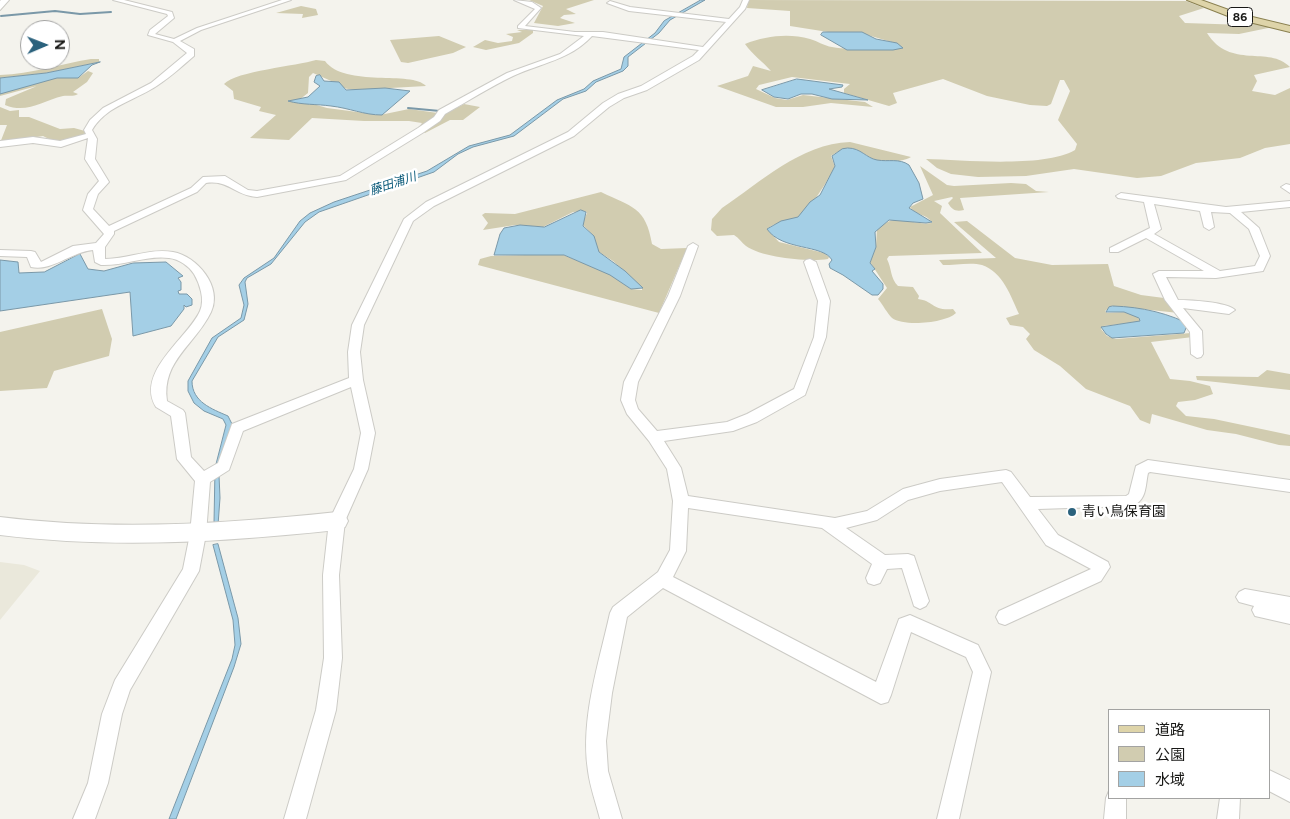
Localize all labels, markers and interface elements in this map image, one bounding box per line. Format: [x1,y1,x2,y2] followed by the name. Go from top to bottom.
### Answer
[1228,8,1252,26] road number: 86
[20,20,70,70] north arrow
[51,39,68,50] text: N
[368,170,418,198] water label: 藤田浦川
[1082,504,1166,520] place label: 青い鳥保育園
[1066,506,1078,518] marker: 青い鳥保育園
[1108,709,1270,799] legend
[1155,721,1185,739] text: 道路
[1155,746,1185,764] text: 公園
[1155,771,1185,789] text: 水域

